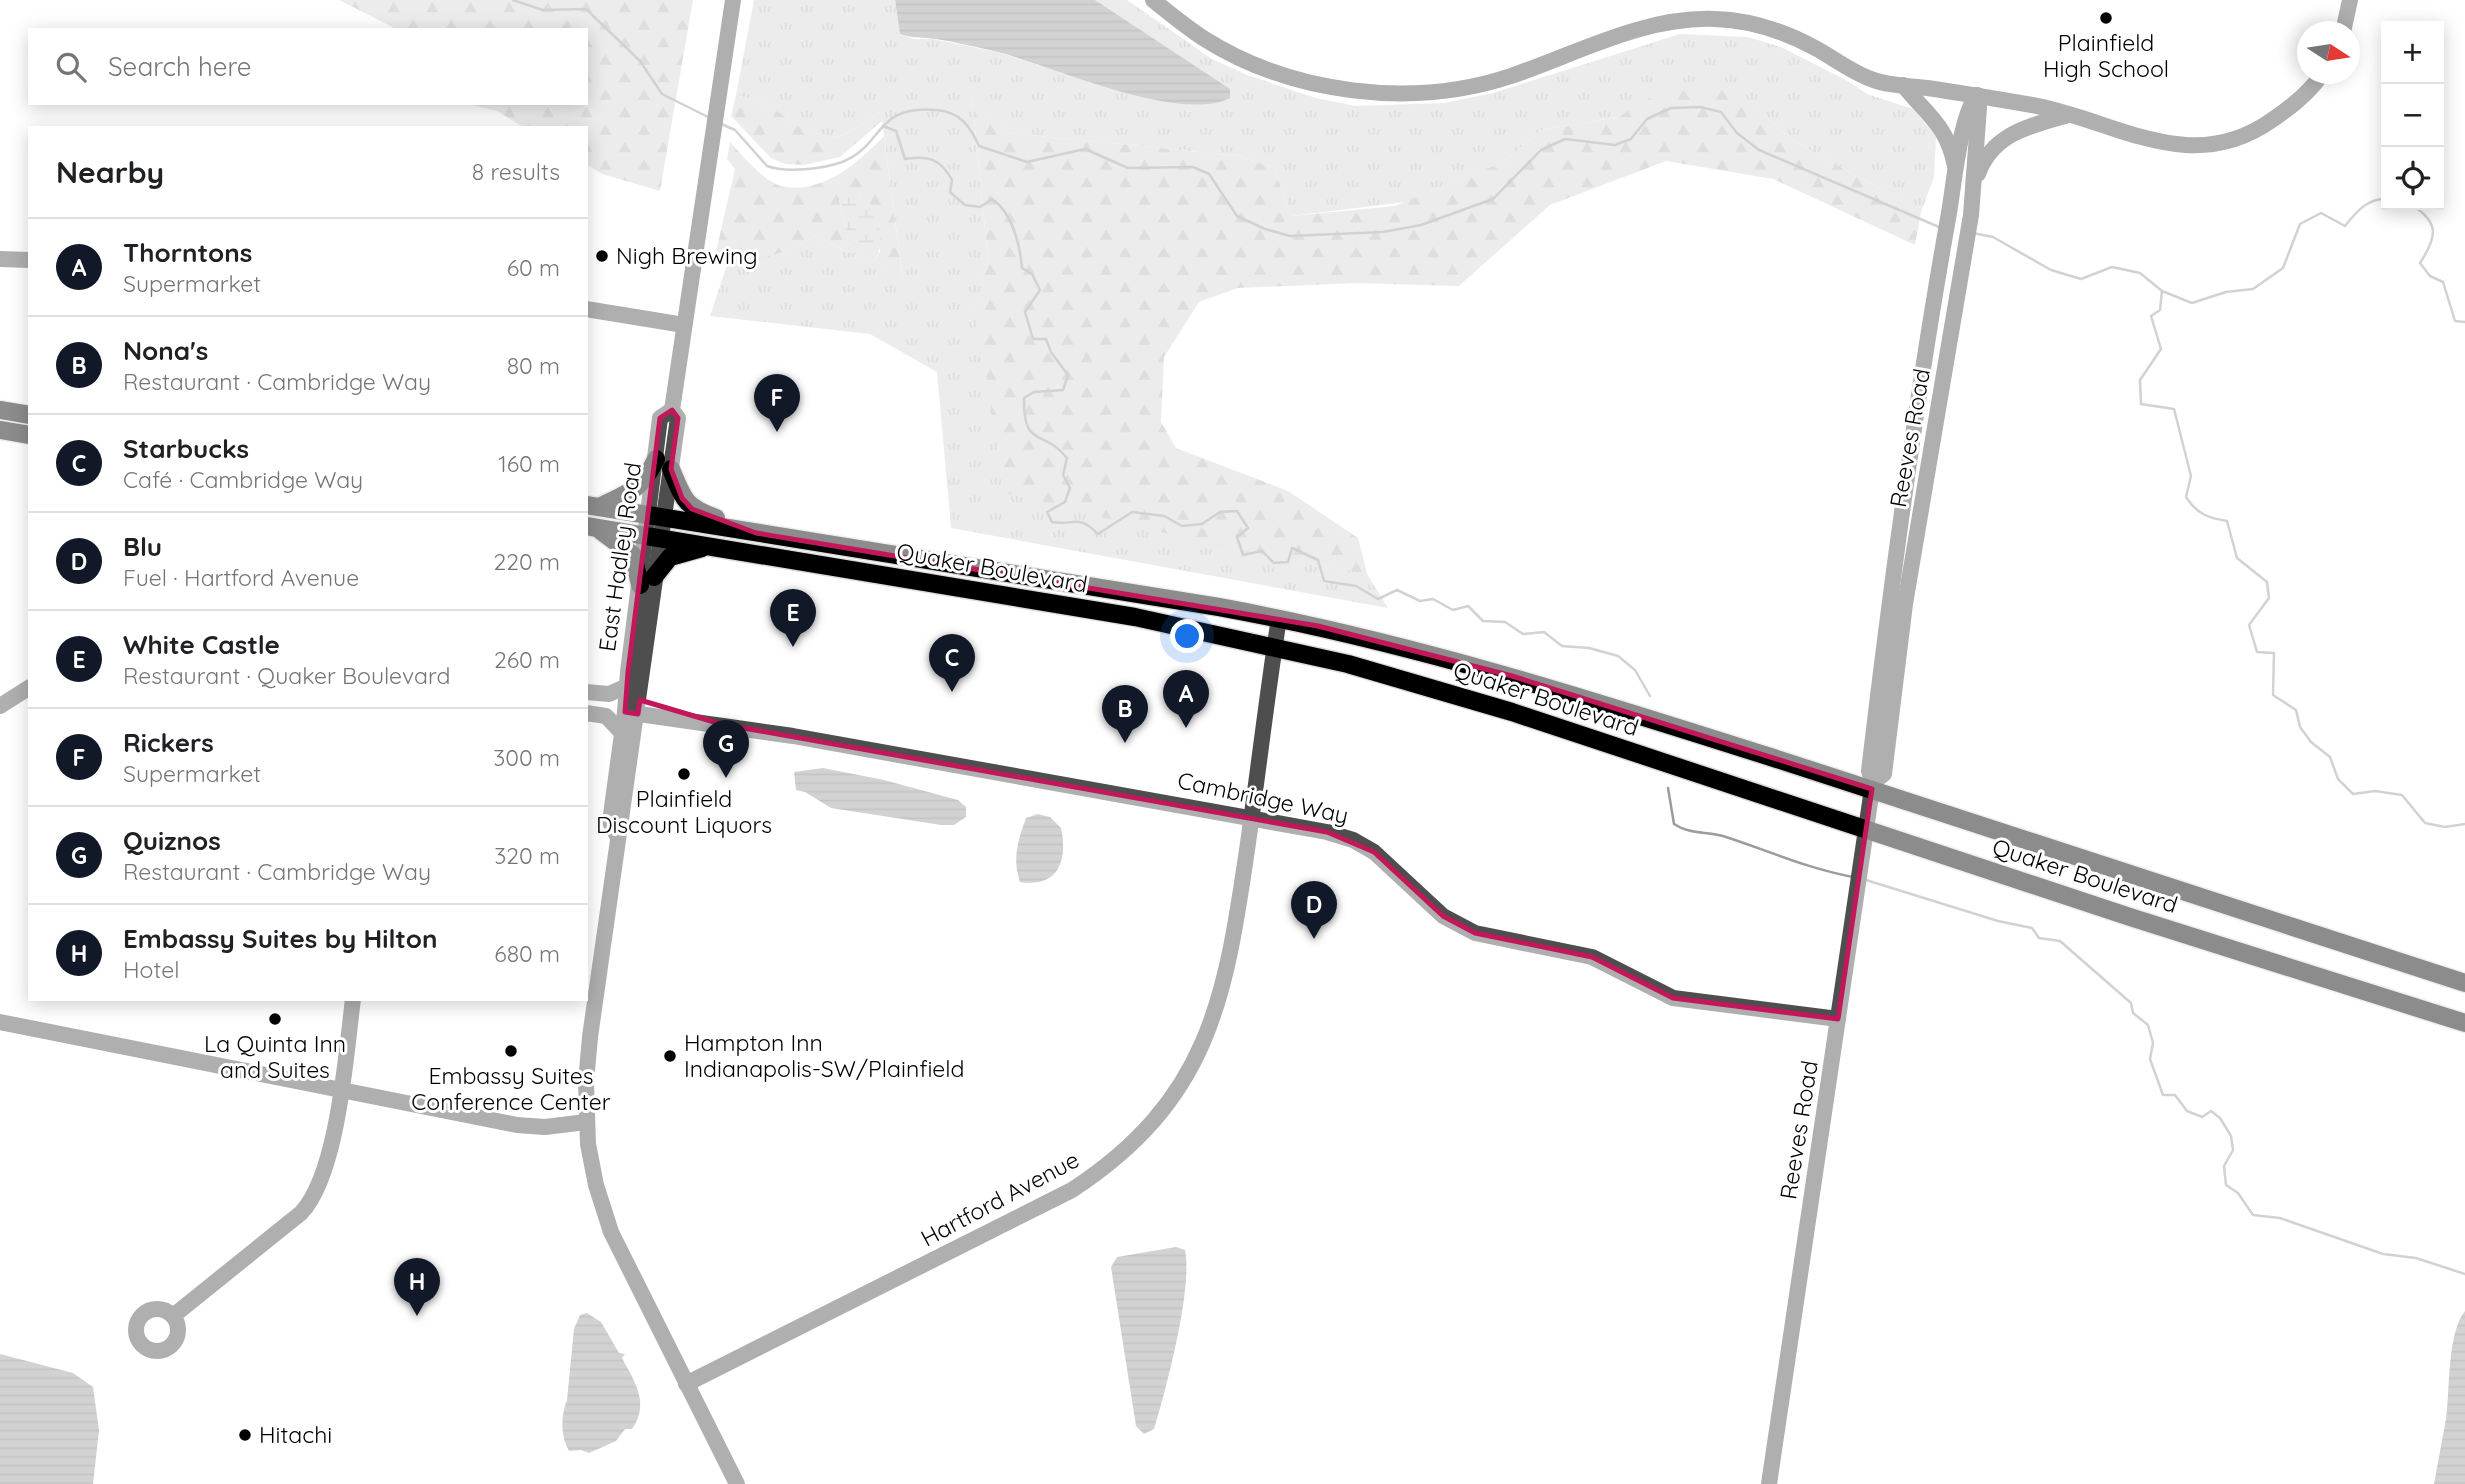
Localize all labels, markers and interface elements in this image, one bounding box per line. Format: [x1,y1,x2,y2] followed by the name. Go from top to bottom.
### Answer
[2098,10,2114,26] marker: Plainfield High School
[2297,21,2360,84] north arrow
[2381,21,2444,210] map controls
[2381,21,2444,84] button: +
[28,28,588,105] search box
[2043,28,2169,83] place label: Plainfield High School
[52,48,90,86] icon: search
[108,50,252,83] text: Search here
[2381,84,2444,147] button: −
[2381,147,2444,210] button: locate
[56,153,164,191] text: Nearby
[472,157,560,186] text: 8 results
[123,236,252,269] text: Thorntons
[616,241,758,270] place label: Nigh Brewing
[594,248,610,264] marker: Nigh Brewing
[72,253,86,282] text: A
[507,253,560,282] text: 60 m
[123,269,261,298] text: Supermarket
[123,334,208,367] text: Nona's
[71,351,87,380] text: B
[507,351,560,380] text: 80 m
[1883,366,1936,510] street label: Reeves Road
[123,367,431,396] text: Restaurant · Cambridge Way
[754,374,800,432] pin: F
[123,432,249,465] text: Starbucks
[72,449,86,478] text: C
[498,449,560,478] text: 160 m
[592,461,647,653] street label: East Hadley Road
[123,465,363,494] text: Café · Cambridge Way
[123,530,162,563] text: Blu
[895,536,1090,599] street label: Quaker Boulevard
[71,547,87,576] text: D
[494,547,560,576] text: 220 m
[123,563,359,592] text: Fuel · Hartford Avenue
[770,589,816,647] pin: E
[1170,619,1204,653] your location
[123,628,280,661] text: White Castle
[929,634,975,692] pin: C
[72,645,86,674] text: E
[494,645,560,674] text: 260 m
[1450,655,1642,742] street label: Quaker Boulevard
[123,661,450,690] text: Restaurant · Quaker Boulevard
[1163,670,1209,728] pin: A
[1102,685,1148,743] pin: B
[703,720,749,778] pin: G
[123,726,214,759] text: Rickers
[73,743,85,772] text: F
[493,743,560,772] text: 300 m
[123,759,261,788] text: Supermarket
[1175,765,1351,830] street label: Cambridge Way
[676,766,692,782] marker: Plainfield Discount Liquors
[596,784,772,839] place label: Plainfield Discount Liquors
[123,824,221,857] text: Quiznos
[1989,832,2181,919] street label: Quaker Boulevard
[71,841,87,870] text: G
[494,841,560,870] text: 320 m
[123,857,431,886] text: Restaurant · Cambridge Way
[1291,881,1337,939] pin: D
[123,922,438,955] text: Embassy Suites by Hilton
[71,939,87,968] text: H
[494,939,560,968] text: 680 m
[123,955,179,984] text: Hotel
[267,1011,283,1027] marker: La Quinta Inn and Suites
[684,1028,964,1083] place label: Hampton Inn Indianapolis-SW/Plainfield
[204,1029,346,1084] place label: La Quinta Inn and Suites
[503,1043,519,1059] marker: Embassy Suites Conference Center
[662,1048,678,1064] marker: Hampton Inn Indianapolis-SW/Plainfield
[1773,1058,1824,1202] street label: Reeves Road
[411,1061,611,1116] place label: Embassy Suites Conference Center
[916,1145,1084,1252] street label: Hartford Avenue
[394,1258,440,1316] pin: H
[259,1420,332,1449] place label: Hitachi
[237,1427,253,1443] marker: Hitachi

